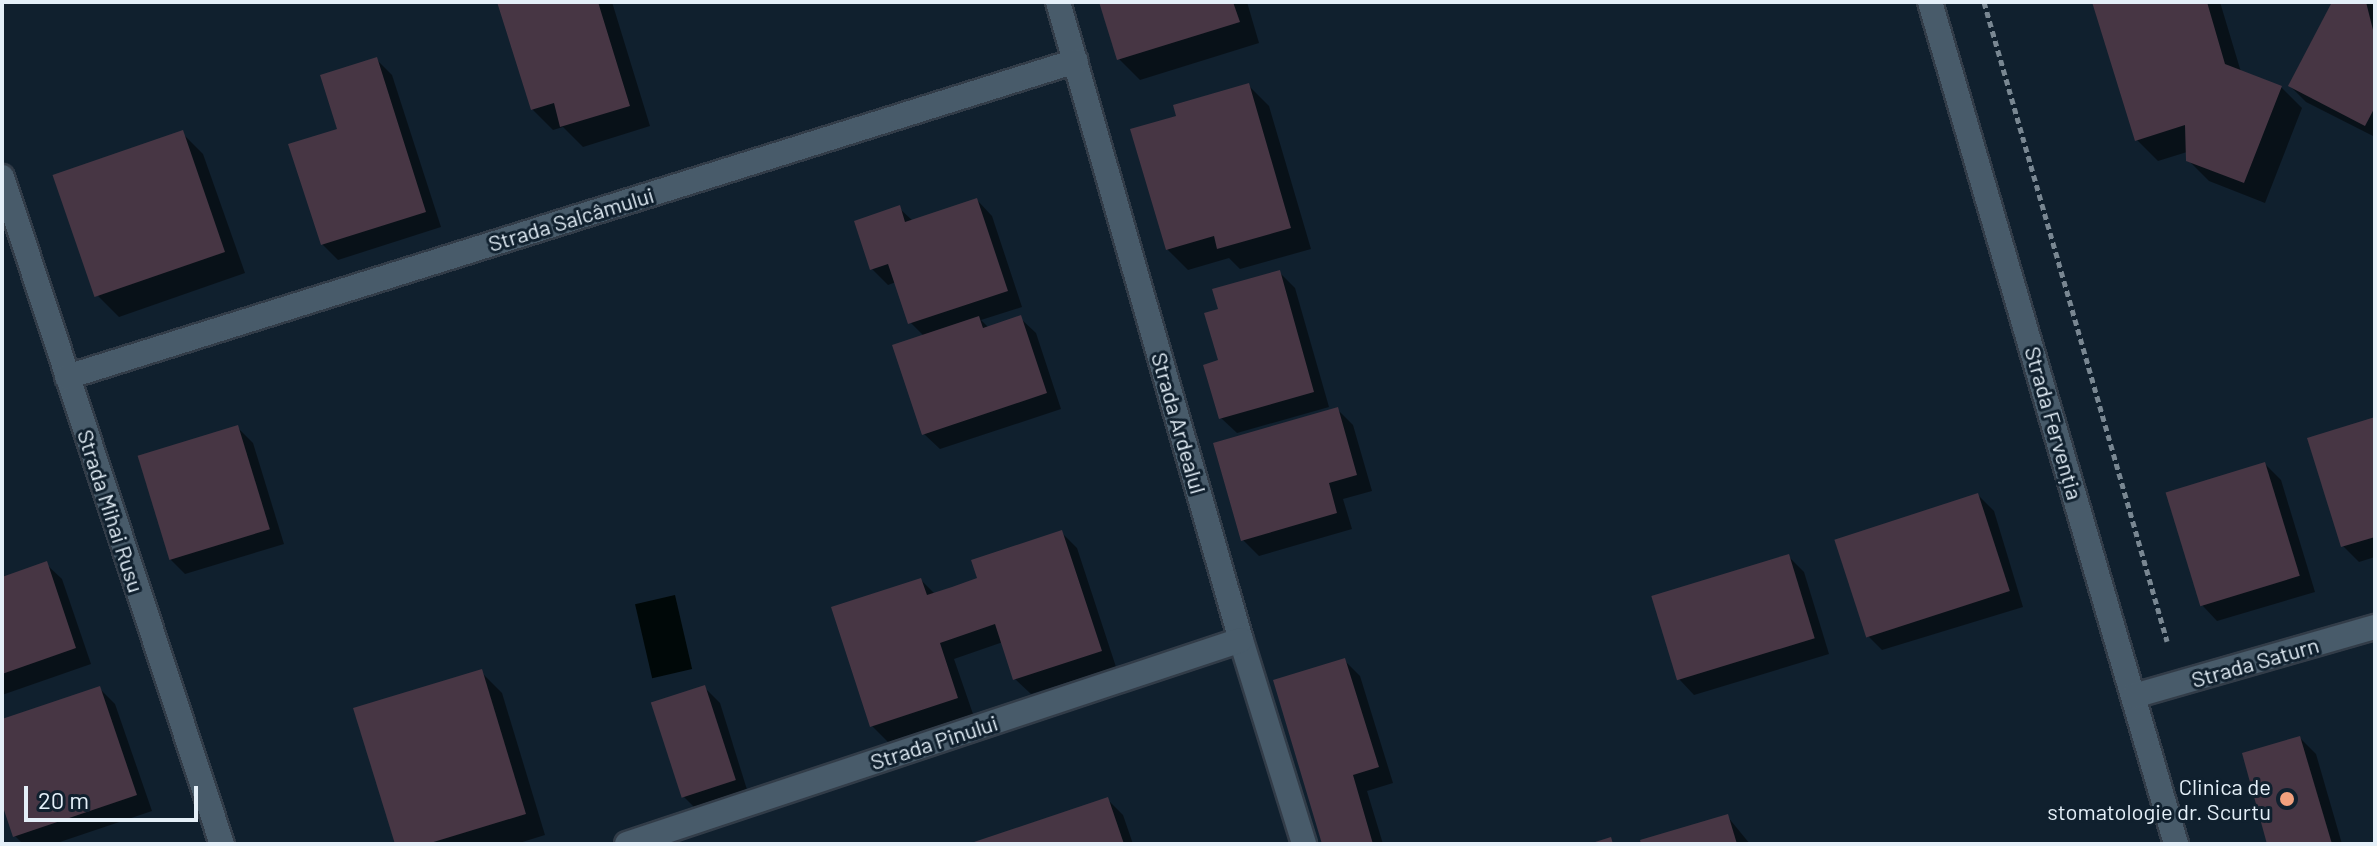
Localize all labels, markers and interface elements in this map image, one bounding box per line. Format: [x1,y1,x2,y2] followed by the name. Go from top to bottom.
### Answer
[485,181,657,257] street label: Strada Salcâmului
[2020,343,2088,503] street label: Strada Fervenția
[1146,349,1212,497] street label: Strada Ardealul
[72,426,150,596] street label: Strada Mihai Rusu
[2188,631,2322,693] street label: Strada Saturn
[867,709,1001,775] street label: Strada Pinului
[28,770,202,820] scale bar
[2047,773,2271,824] place label: Clinica de stomatologie dr. Scurtu
[38,785,89,814] text: 20 m
[2278,790,2296,808] marker: Clinica de stomatologie dr. Scurtu

